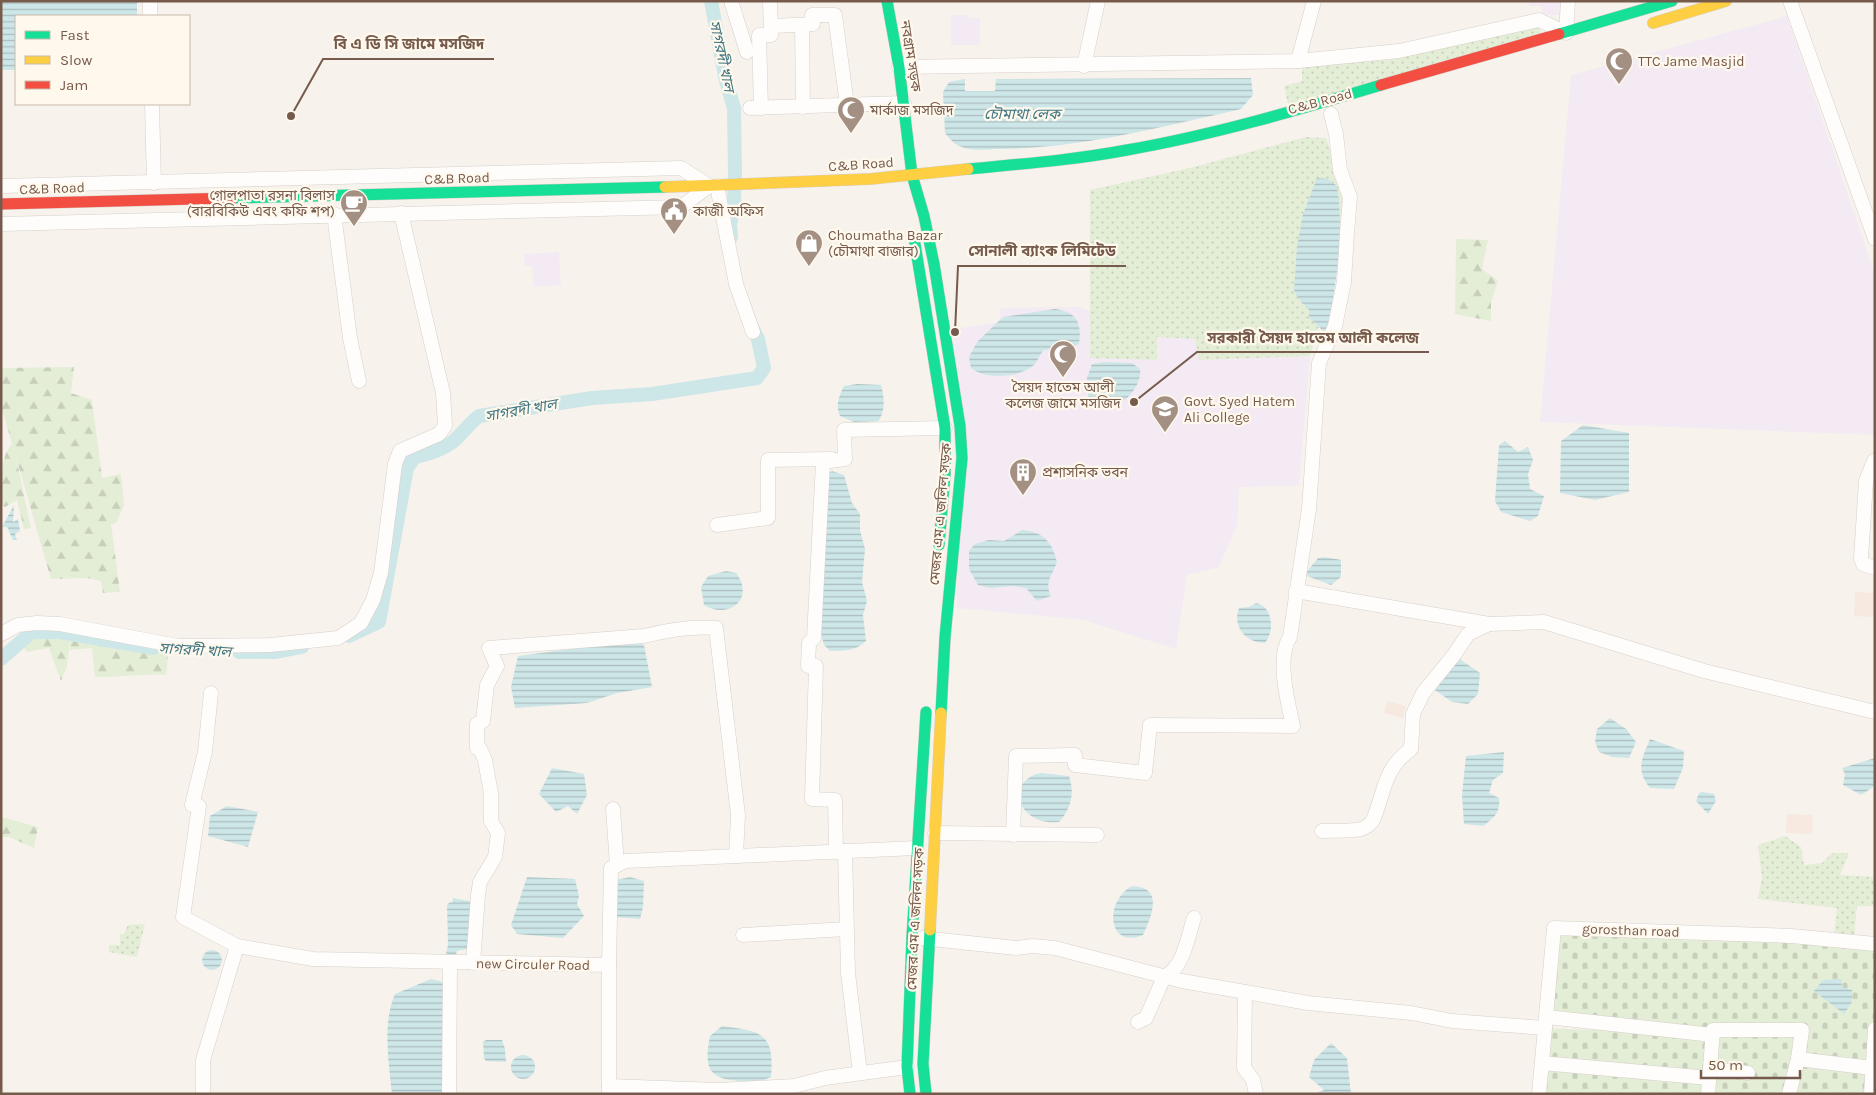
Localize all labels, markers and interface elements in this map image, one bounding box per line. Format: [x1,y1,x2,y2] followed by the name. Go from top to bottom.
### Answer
[15,15,190,105] legend
[896,18,925,94] street label: নবগ্রাম সড়ক
[706,19,739,96] water label: সাগরদী খাল
[60,26,90,44] text: Fast
[323,29,494,59] callout: বি এ ডি সি জামে মসজিদ
[333,35,485,53] text: বি এ ডি সি জামে মসজিদ
[1604,46,1634,85] mosque icon: TTC Jame Masjid
[60,51,92,69] text: Slow
[1638,53,1745,70] place label: TTC Jame Masjid
[60,76,88,94] text: Jam
[1286,85,1354,118] street label: C&B Road
[836,95,866,134] mosque icon: মার্কাজ মসজিদ
[869,101,954,119] place label: মার্কাজ মসজিদ
[984,105,1063,123] water label: চৌমাথা লেক
[828,154,894,175] street label: C&B Road
[424,169,490,188] street label: C&B Road
[19,179,85,198] street label: C&B Road
[187,187,335,220] place label: গোলপাতা রসনা বিলাস (বারবিকিউ এবং কফি শপ)
[339,188,369,227] cafe icon: গোলপাতা রসনা বিলাস (বারবিকিউ এবং কফি শপ)
[659,196,689,235] public building icon: কাজী অফিস
[692,203,764,220] place label: কাজী অফিস
[828,227,943,260] place label: Choumatha Bazar (চৌমাথা বাজার)
[794,228,824,267] shop icon: Choumatha Bazar (চৌমাথা বাজার)
[958,236,1126,266] callout: সোনালী ব্যাংক লিমিটেড
[968,242,1116,260] text: সোনালী ব্যাংক লিমিটেড
[1197,322,1429,352] callout: সরকারী সৈয়দ হাতেম আলী কলেজ
[1206,329,1419,347] text: সরকারী সৈয়দ হাতেম আলী কলেজ
[1048,339,1078,378] mosque icon: সৈয়দ হাতেম আলী কলেজ জামে মসজিদ
[1004,379,1121,412] place label: সৈয়দ হাতেম আলী কলেজ জামে মসজিদ
[1184,393,1295,426] place label: Govt. Syed Hatem Ali College
[484,394,561,425] water label: সাগরদী খাল
[1150,394,1180,433] school or university icon: Govt. Syed Hatem Ali College
[926,442,955,586] street label: মেজর এম এ জলিল সড়ক
[1008,457,1038,496] building icon: প্রশাসনিক ভবন
[1042,464,1129,481] place label: প্রশাসনিক ভবন
[158,639,235,661] water label: সাগরদী খাল
[903,847,928,991] street label: মেজর এম এ জলিল সড়ক
[1582,920,1680,941] street label: gorosthan road
[476,955,590,974] street label: new Circuler Road
[1701,1048,1800,1080] scale bar
[1708,1056,1743,1074] text: 50 m

